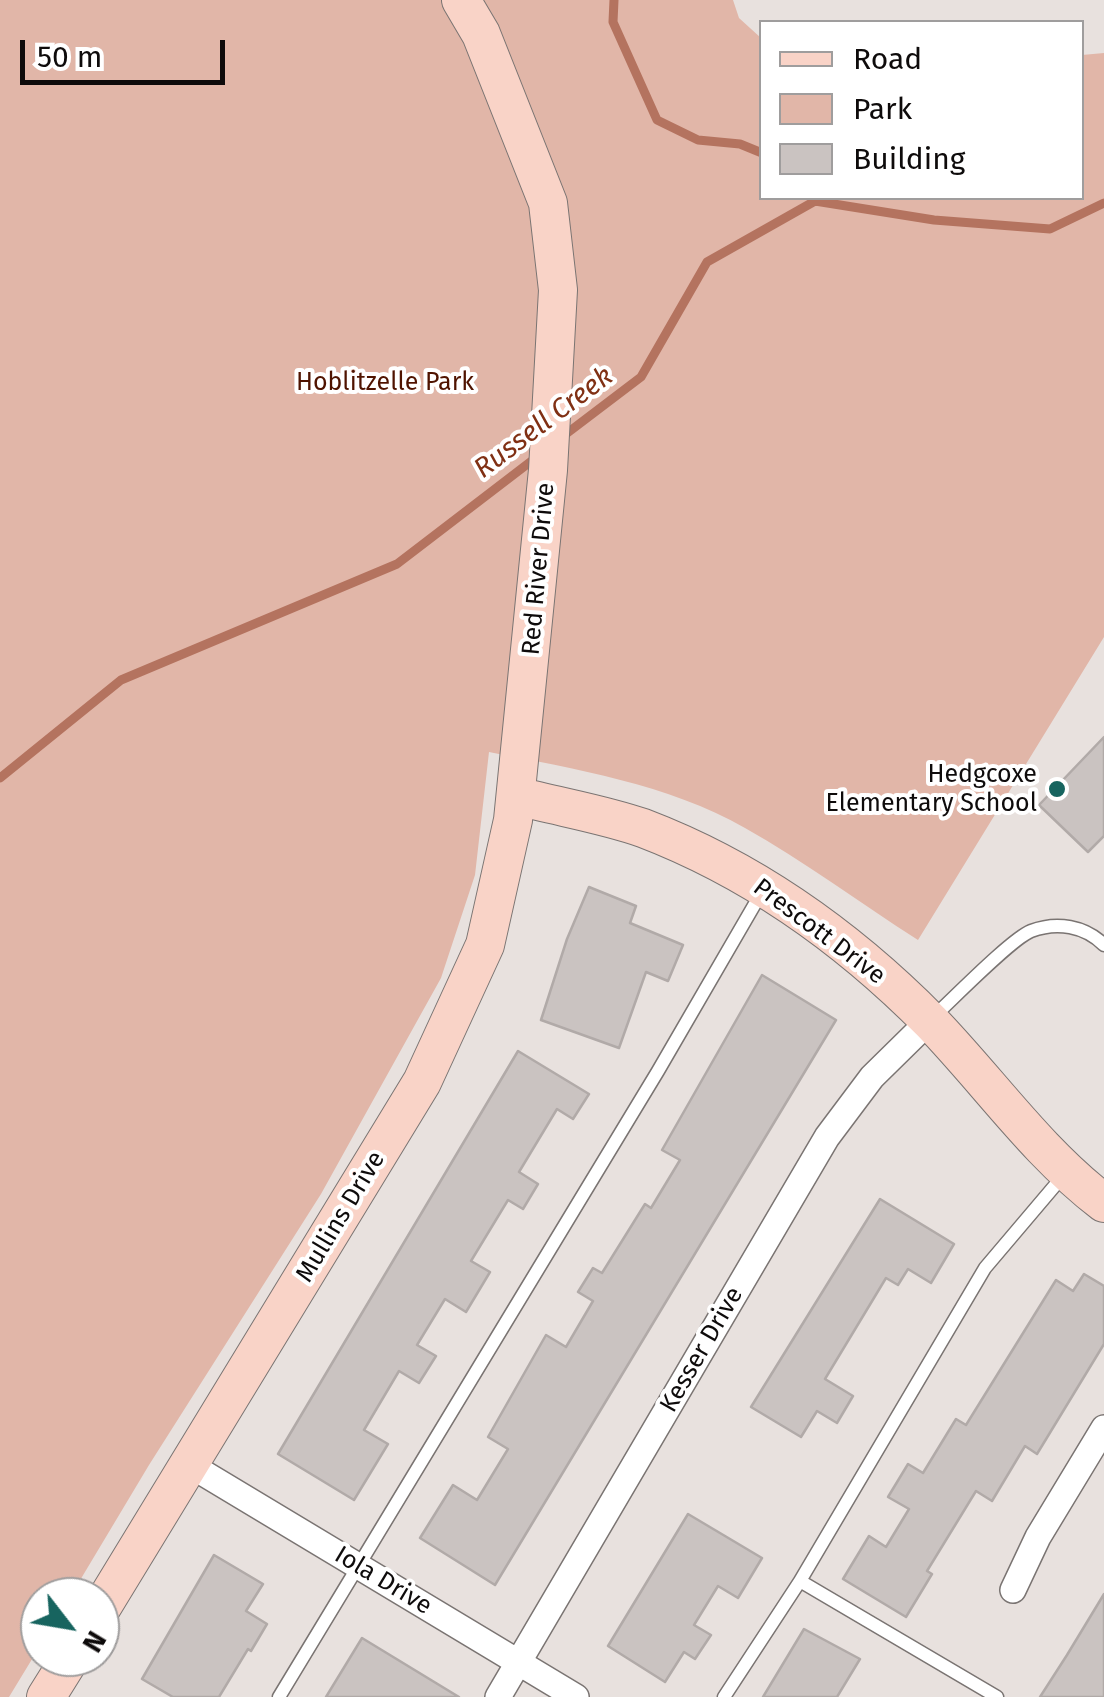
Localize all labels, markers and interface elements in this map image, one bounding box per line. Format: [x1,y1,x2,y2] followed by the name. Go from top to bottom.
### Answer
[25,20,230,82] scale bar
[759,20,1084,200] legend
[37,39,102,75] text: 50 m
[853,41,922,77] text: Road
[853,91,912,127] text: Park
[853,141,965,177] text: Building
[468,360,620,486] water label: Russell Creek
[296,368,474,398] park label: Hoblitzelle Park
[517,482,561,656] street label: Red River Drive
[826,760,1037,819] place label: Hedgcoxe Elementary School
[1046,778,1068,800] marker: Hedgcoxe Elementary School
[747,873,891,991] street label: Prescott Drive
[290,1146,392,1288] street label: Mullins Drive
[654,1282,750,1418] street label: Kesser Drive
[329,1540,437,1622] street label: Iola Drive
[20,1577,120,1677] north arrow
[76,1625,113,1658] text: N

